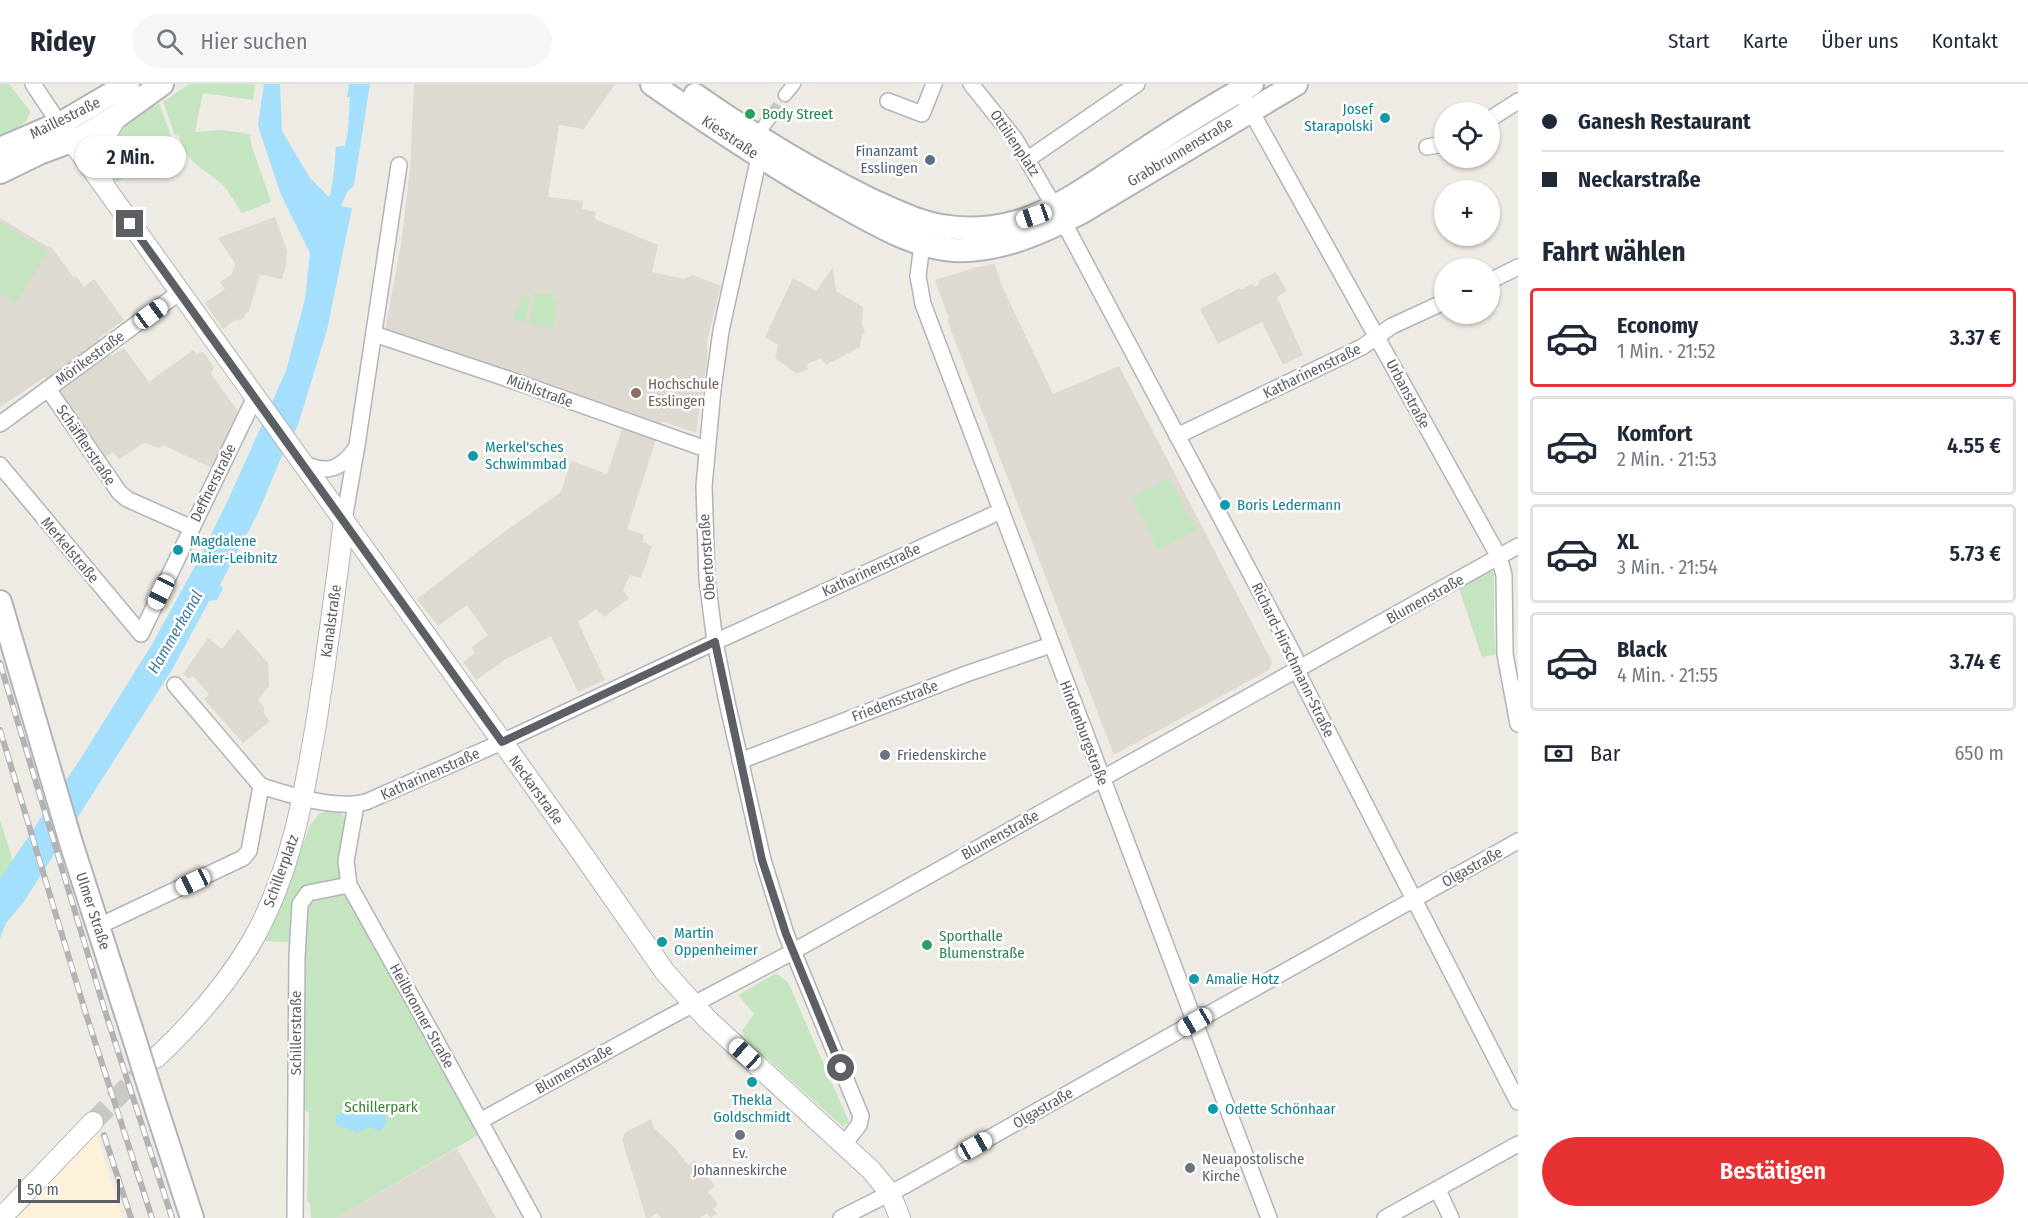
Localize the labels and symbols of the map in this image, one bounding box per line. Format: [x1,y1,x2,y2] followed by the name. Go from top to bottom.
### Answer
[27,93,103,143] street label: Maillestraße
[1304,100,1374,135] place label: Josef Starapolski
[762,105,833,123] place label: Body Street
[986,106,1044,180] street label: Ottilienplatz
[743,107,757,121] marker: Body Street
[1378,111,1392,125] marker: Josef Starapolski
[698,112,762,162] street label: Kiesstraße
[1124,113,1236,191] street label: Grabbrunnenstraße
[74,137,186,179] callout: 2 Min.
[855,142,918,177] place label: Finanzamt Esslingen
[923,153,937,167] marker: Finanzamt Esslingen
[1014,202,1054,230] car
[116,210,143,237] route end
[131,296,171,332] car
[52,327,128,389] street label: Mörikestraße
[1260,340,1364,402] street label: Katharinenstraße
[1382,356,1434,432] street label: Urbanstraße
[504,371,576,411] street label: Mühlstraße
[648,375,719,410] place label: Hochschule Esslingen
[629,386,643,400] marker: Hochschule Esslingen
[53,401,119,489] street label: Schäfflerstraße
[485,438,567,473] place label: Merkel'sches Schwimmbad
[186,441,240,525] street label: Deffnerstraße
[466,449,480,463] marker: Merkel'sches Schwimmbad
[1237,496,1341,514] place label: Boris Ledermann
[1218,498,1232,512] marker: Boris Ledermann
[37,513,103,587] street label: Merkelstraße
[695,513,719,601] street label: Obertorstraße
[190,532,278,567] place label: Magdalene Maier-Leibnitz
[819,539,923,601] street label: Katharinenstraße
[171,543,185,557] marker: Magdalene Maier-Leibnitz
[1383,570,1467,628] street label: Blumenstraße
[145,572,177,612] car
[1248,580,1338,740] street label: Richard-Hirschmann-Straße
[317,584,345,658] street label: Kanalstraße
[144,587,206,677] water label: Hammerkanal
[849,676,941,726] street label: Friedensstraße
[1056,678,1112,788] street label: Hindenburgstraße
[378,744,482,804] street label: Katharinenstraße
[897,746,987,764] place label: Friedenskirche
[878,748,892,762] marker: Friedenskirche
[505,752,567,828] street label: Neckarstraße
[958,806,1042,864] street label: Blumenstraße
[260,832,302,910] street label: Schillerplatz
[1439,843,1505,891] street label: Olgastraße
[173,866,213,898] car
[72,870,114,952] street label: Ulmer Straße
[674,924,759,959] place label: Martin Oppenheimer
[939,927,1025,962] place label: Sporthalle Blumenstraße
[655,935,669,949] marker: Martin Oppenheimer
[920,938,934,952] marker: Sporthalle Blumenstraße
[386,961,458,1071] street label: Heilbronner Straße
[1206,970,1279,988] place label: Amalie Hotz
[1187,972,1201,986] marker: Amalie Hotz
[287,991,305,1075] street label: Schillerstraße
[1175,1005,1215,1039] car
[726,1035,764,1073] car
[532,1040,616,1098] street label: Blumenstraße
[827,1054,854,1081] route start
[745,1075,759,1089] marker: Thekla Goldschmidt
[1010,1084,1076,1132] street label: Olgastraße
[713,1091,791,1126] place label: Thekla Goldschmidt
[344,1098,418,1116] park label: Schillerpark
[1225,1100,1336,1118] place label: Odette Schönhaar
[1206,1102,1220,1116] marker: Odette Schönhaar
[733,1128,747,1142] marker: Ev. Johanneskirche
[955,1129,995,1163] car
[693,1144,787,1179] place label: Ev. Johanneskirche
[1202,1150,1304,1185] place label: Neuapostolische Kirche
[1183,1161,1197,1175] marker: Neuapostolische Kirche
[18,1176,120,1204] scale bar

